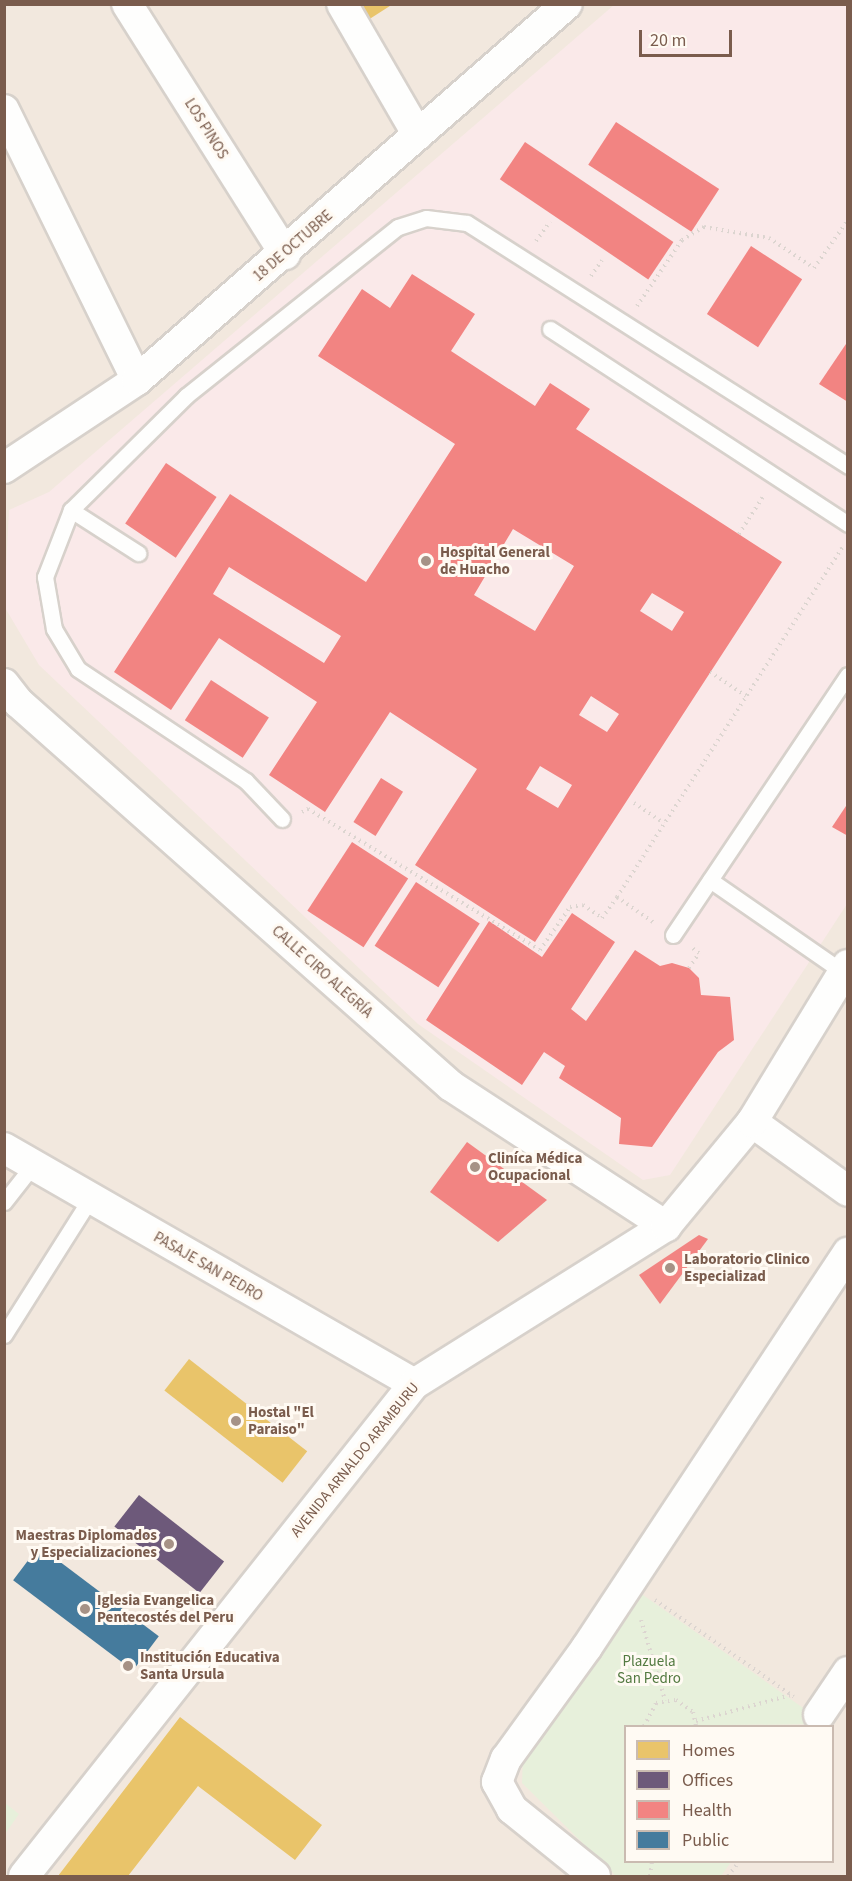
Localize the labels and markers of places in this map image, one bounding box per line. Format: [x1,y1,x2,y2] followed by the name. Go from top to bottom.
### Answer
[440,543,550,578] place label: Hospital General de Huacho
[417,552,435,570] marker: Hospital General de Huacho
[488,1149,582,1184] place label: Cliníca Médica Ocupacional
[466,1158,484,1176] marker: Cliníca Médica Ocupacional
[684,1250,810,1285] place label: Laboratorio Clinico Especializad
[661,1259,679,1277] marker: Laboratorio Clinico Especializad
[248,1403,314,1438] place label: Hostal "El Paraiso"
[229,1414,243,1428] marker: Hostal "El Paraiso"
[16,1526,157,1561] place label: Maestras Diplomados y Especializaciones
[162,1537,176,1551] marker: Maestras Diplomados y Especializaciones
[97,1591,234,1626] place label: Iglesia Evangelica Pentecostés del Peru
[78,1602,92,1616] marker: Iglesia Evangelica Pentecostés del Peru
[140,1648,280,1683] place label: Institución Educativa Santa Ursula
[121,1659,135,1673] marker: Institución Educativa Santa Ursula

